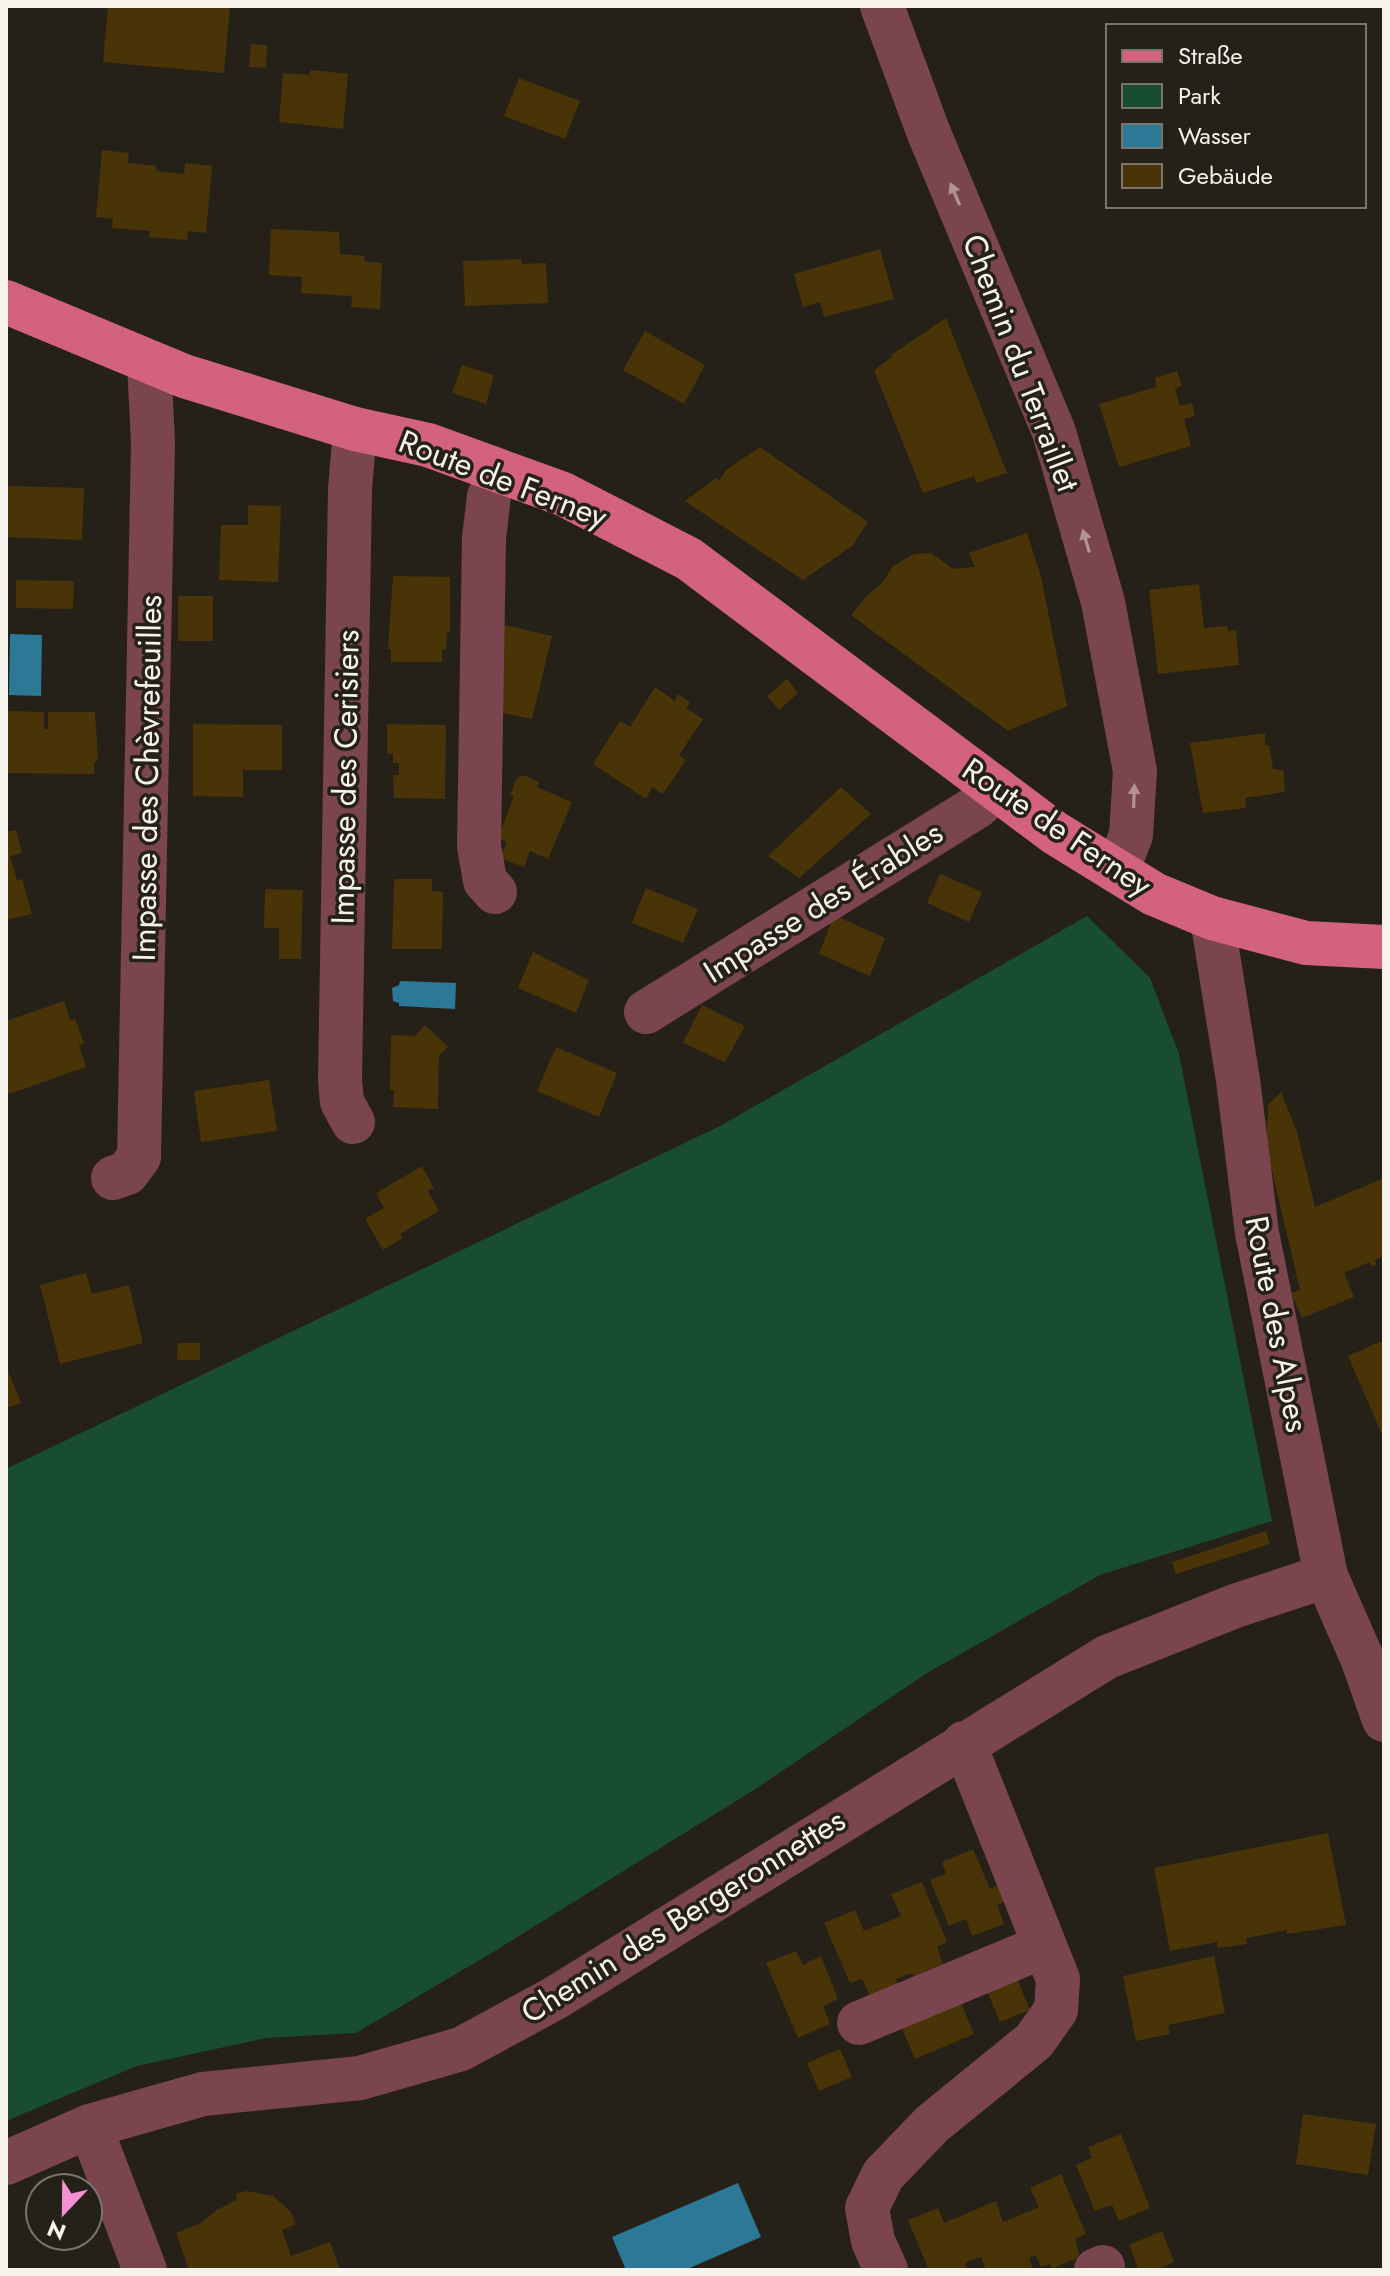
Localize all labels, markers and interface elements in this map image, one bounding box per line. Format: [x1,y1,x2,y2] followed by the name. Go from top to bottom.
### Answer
[1106,24,1366,208] legend
[1178,38,1243,73] text: Straße
[1178,78,1221,113] text: Park
[1178,118,1252,153] text: Wasser
[1178,158,1273,193] text: Gebäude
[948,182,961,206] one-way arrow
[951,228,1091,499] street label: Chemin du Terraillet
[392,418,615,540] street label: Route de Ferney
[1079,529,1092,553] one-way arrow
[121,594,173,962] street label: Impasse des Chèvrefeuilles
[319,629,371,925] street label: Impasse des Cerisiers
[953,747,1162,908] street label: Route de Ferney
[1128,783,1141,808] one-way arrow
[694,810,952,994] street label: Impasse des Érables
[1234,1212,1320,1436] street label: Route des Alpes
[512,1797,854,2035] street label: Chemin des Bergeronnettes
[24,2172,104,2252] north arrow
[42,2212,71,2249] text: N

